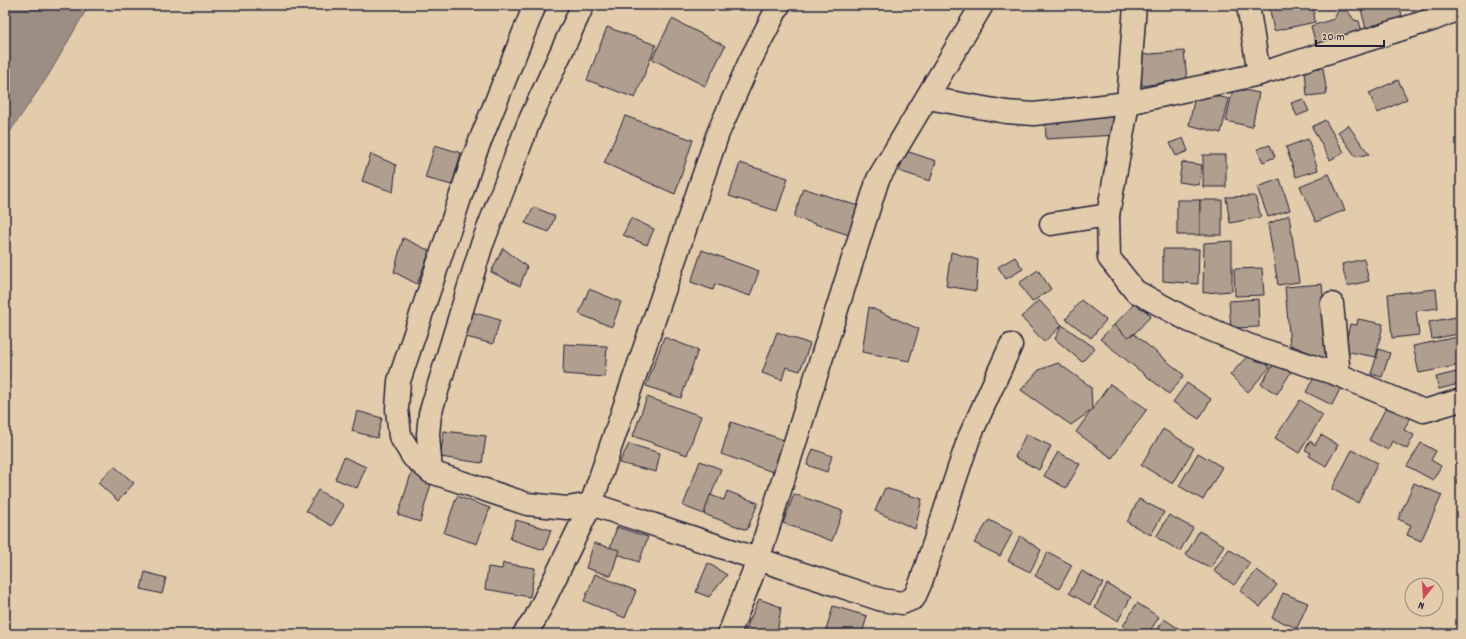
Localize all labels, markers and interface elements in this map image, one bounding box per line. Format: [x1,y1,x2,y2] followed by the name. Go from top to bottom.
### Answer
[1316,22,1384,48] scale bar
[1322,29,1345,46] text: 20 m
[1404,577,1444,617] north arrow
[1416,596,1427,613] text: N

